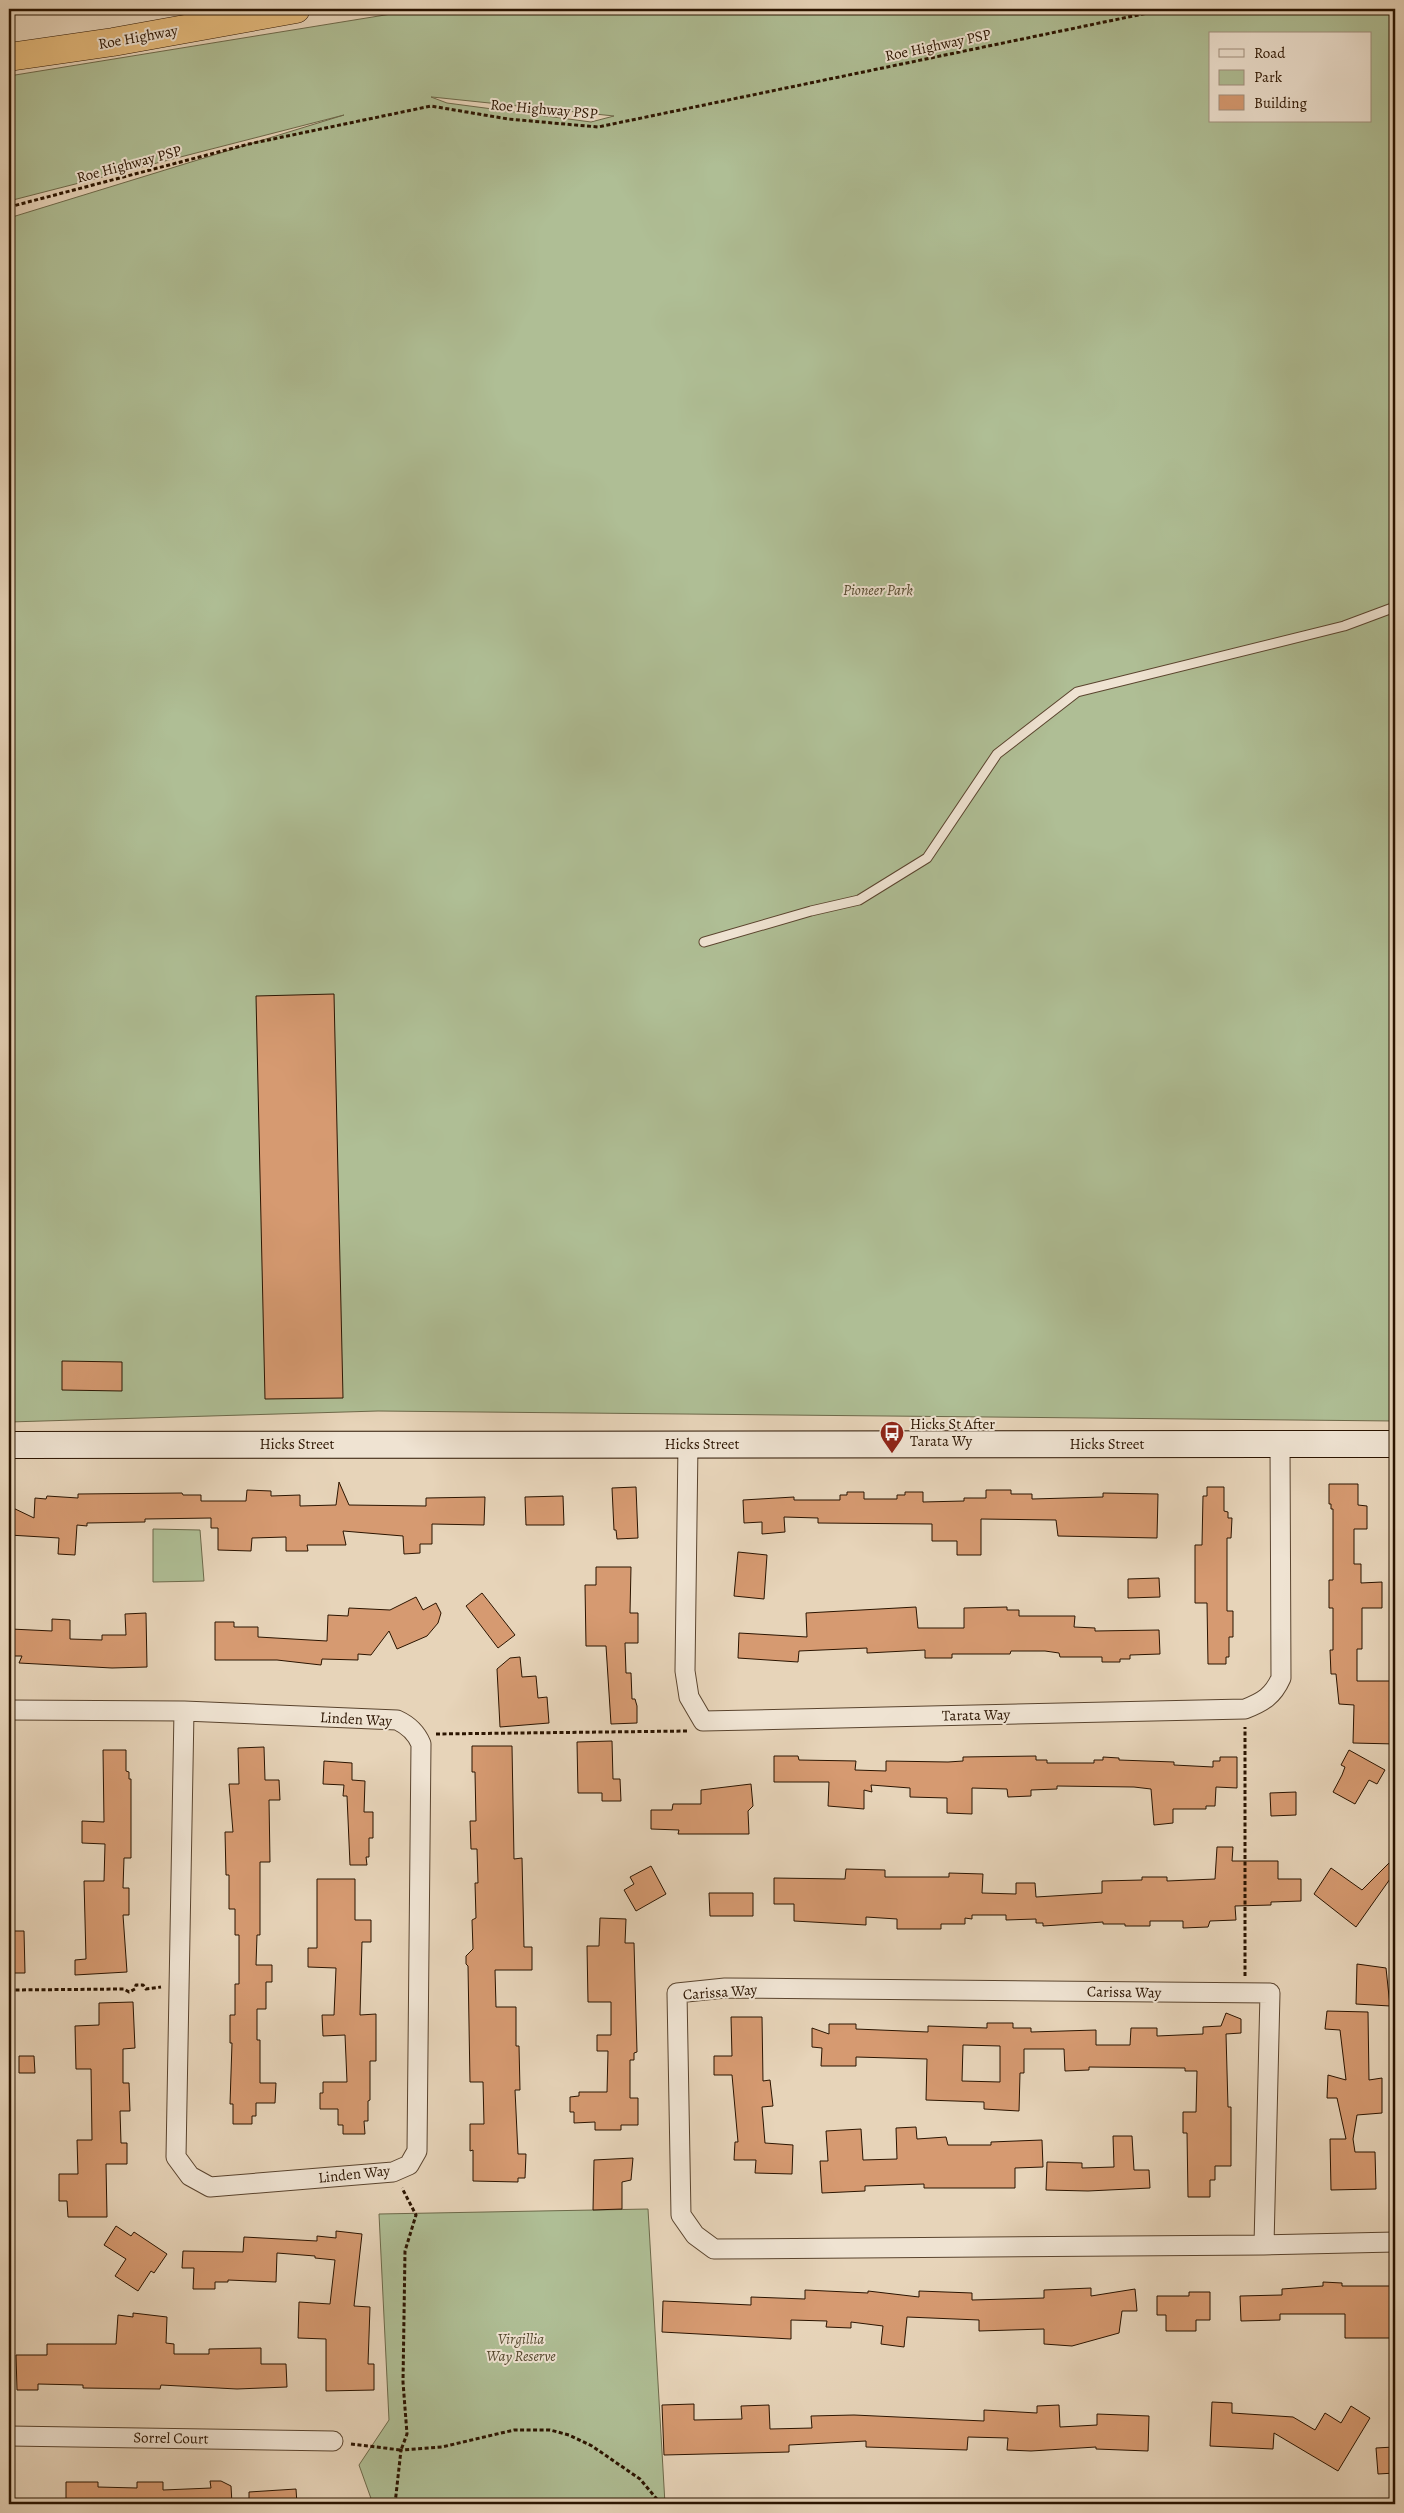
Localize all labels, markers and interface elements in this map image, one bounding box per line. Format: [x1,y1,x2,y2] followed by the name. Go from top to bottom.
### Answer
[97,20,180,54] street label: Roe Highway
[883,24,993,66] street label: Roe Highway PSP
[1209,32,1372,122] legend
[1254,43,1286,63] text: Road
[1254,67,1283,87] text: Park
[1254,93,1307,113] text: Building
[489,94,599,124] street label: Roe Highway PSP
[74,140,184,188] street label: Roe Highway PSP
[843,580,913,600] park label: Pioneer Park
[910,1414,995,1451] place label: Hicks St After Tarata Wy
[879,1420,905,1454] bus stop icon: Hicks St After Tarata Wy
[259,1434,335,1454] street label: Hicks Street
[664,1434,740,1454] street label: Hicks Street
[1069,1434,1145,1454] street label: Hicks Street
[942,1704,1011,1726] street label: Tarata Way
[319,1707,393,1731] street label: Linden Way
[682,1979,758,2005] street label: Carissa Way
[1087,1981,1162,2003] street label: Carissa Way
[317,2160,391,2188] street label: Linden Way
[486,2329,556,2366] park label: Virgillia Way Reserve
[133,2427,209,2449] street label: Sorrel Court

